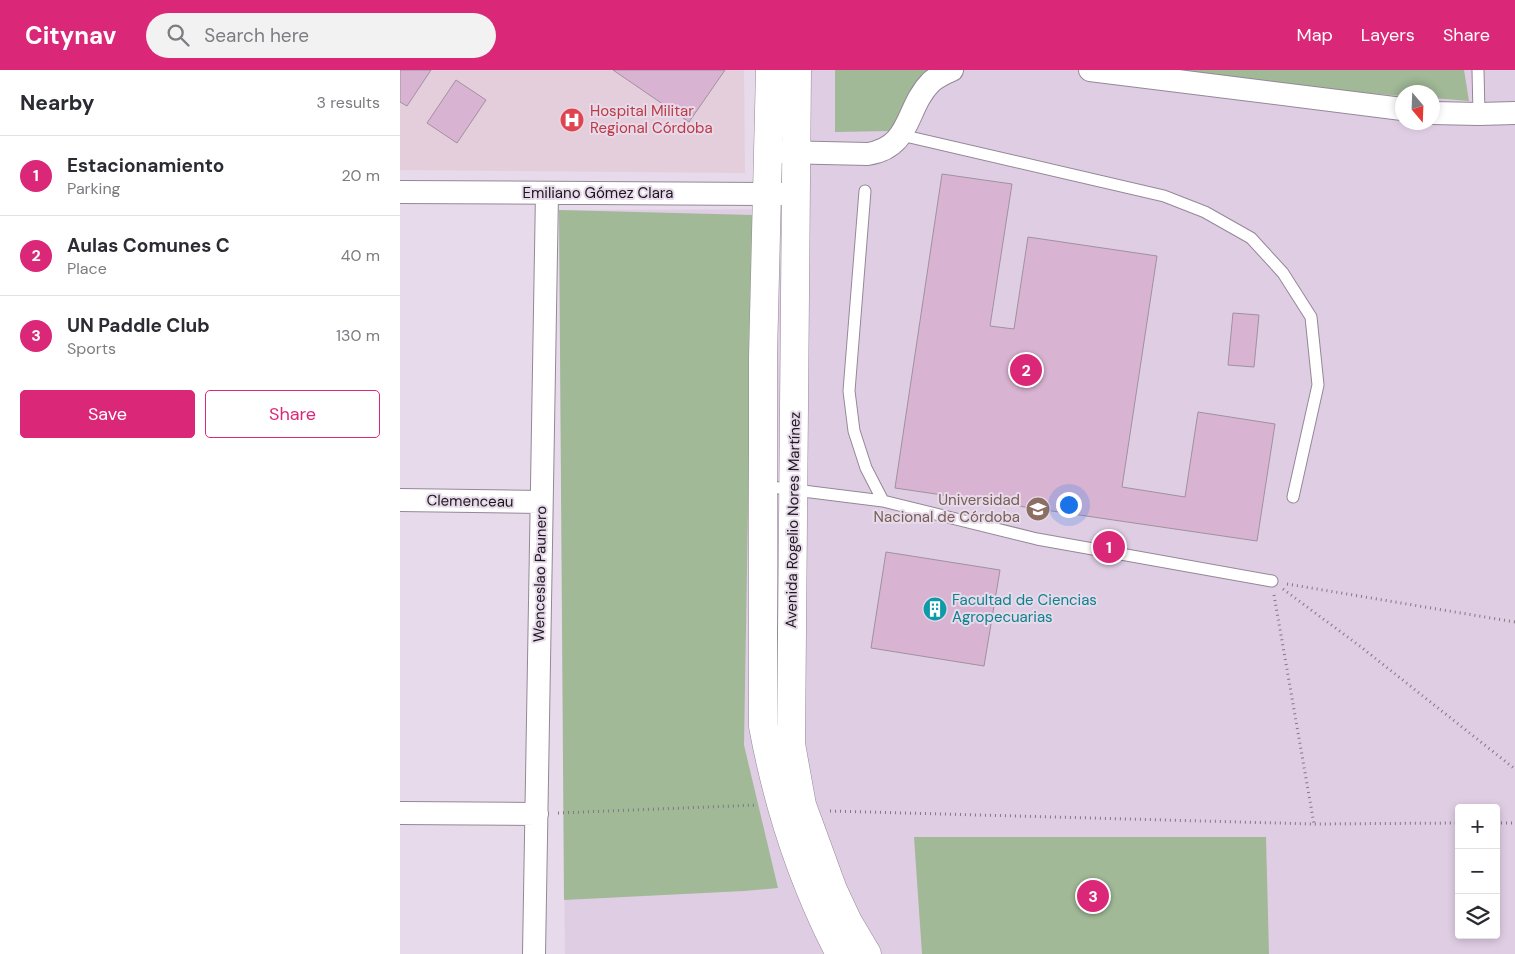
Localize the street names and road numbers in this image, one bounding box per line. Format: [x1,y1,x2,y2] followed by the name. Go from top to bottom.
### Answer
[522,183,674,203] street label: Emiliano Gómez Clara
[781,411,805,628] street label: Avenida Rogelio Nores Martínez
[426,490,514,512] street label: Clemenceau
[529,506,551,642] street label: Wenceslao Paunero

